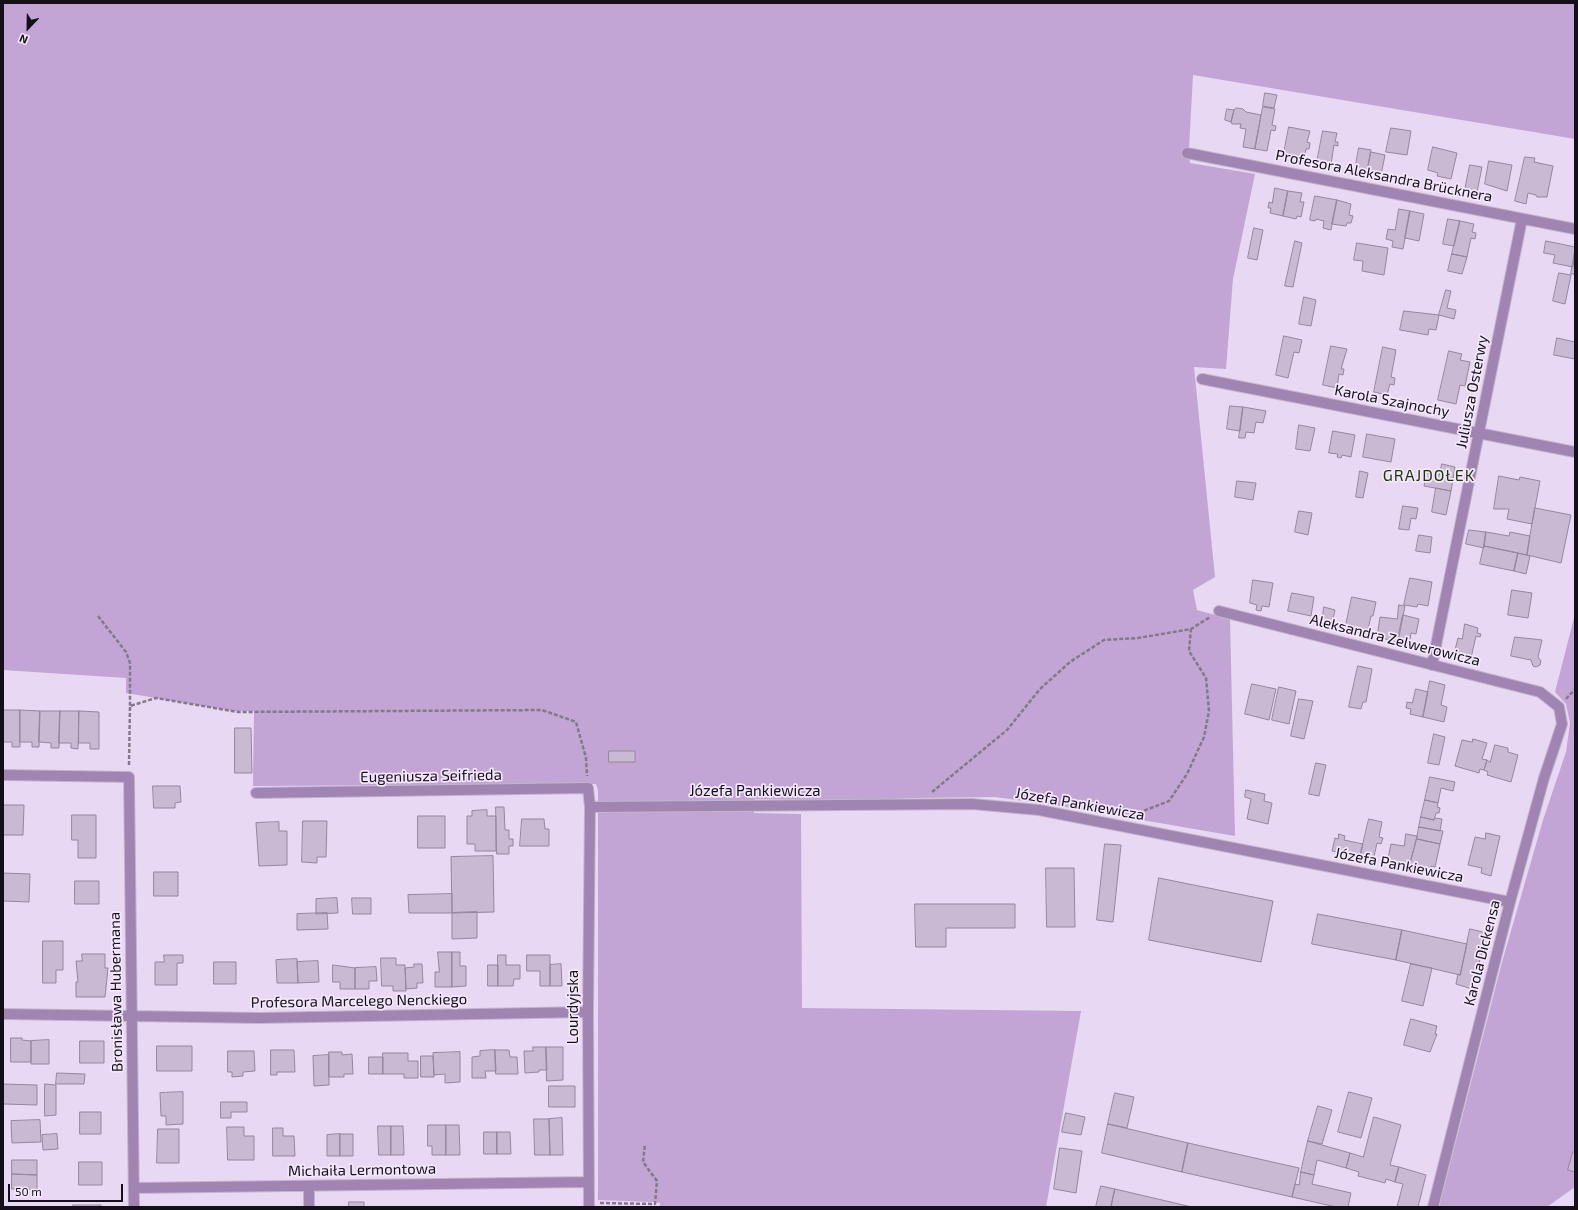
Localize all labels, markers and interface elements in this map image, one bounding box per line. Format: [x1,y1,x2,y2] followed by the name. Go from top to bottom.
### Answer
[8,8,48,48] north arrow
[17,32,29,47] text: N
[1274,146,1494,206] street label: Profesora Aleksandra Brücknera
[1452,334,1492,450] street label: Juliusza Osterwy
[1333,381,1451,421] street label: Karola Szajnochy
[1383,466,1475,486] district label: GRAJDOŁEK
[1308,610,1482,670] street label: Aleksandra Zelwerowicza
[360,766,502,786] street label: Eugeniusza Seifrieda
[689,782,821,800] street label: Józefa Pankiewicza
[1014,784,1146,824] street label: Józefa Pankiewicza
[1333,844,1465,886] street label: Józefa Pankiewicza
[1460,898,1504,1008] street label: Karola Dickensa
[106,912,126,1072] street label: Bronisława Hubermana
[564,970,582,1044] street label: Lourdyjska
[251,990,467,1012] street label: Profesora Marcelego Nenckiego
[288,1160,436,1180] street label: Michaiła Lermontowa
[10,1176,125,1202] scale bar
[15,1184,42,1198] text: 50 m

